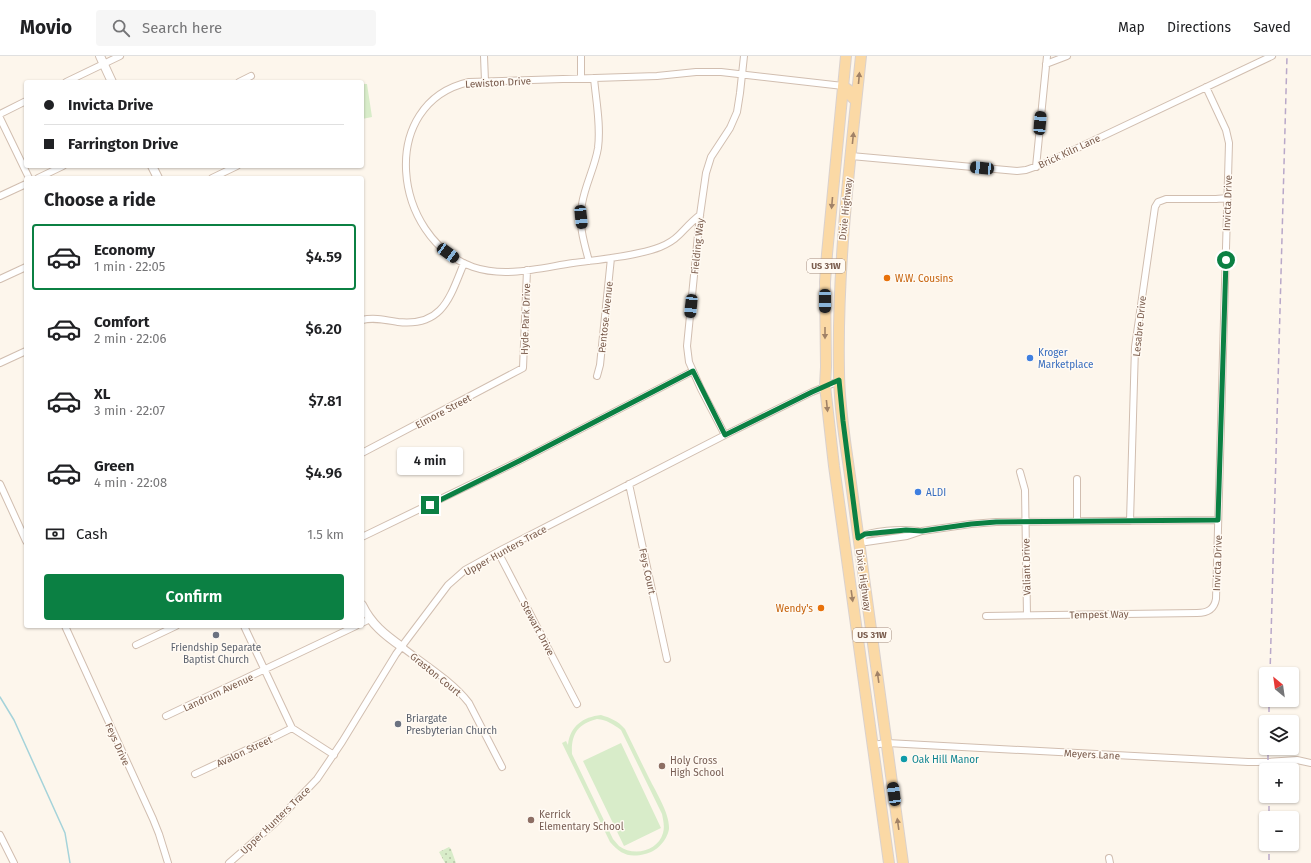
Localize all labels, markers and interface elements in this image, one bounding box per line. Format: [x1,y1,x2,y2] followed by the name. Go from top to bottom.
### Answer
[96,10,376,46] search box
[20,16,72,39] text: Movio
[110,17,132,39] icon: search
[142,19,222,37] text: Search here
[1118,19,1145,36] text: Map
[1167,19,1231,36] text: Directions
[1253,19,1291,36] text: Saved
[855,72,862,84] one-way arrow
[465,75,531,91] street label: Lewiston Drive
[68,96,153,114] text: Invicta Drive
[1033,111,1047,135] car
[849,132,856,144] one-way arrow
[1036,132,1102,172] street label: Brick Kiln Lane
[68,135,178,153] text: Farrington Drive
[969,161,995,175] car
[1221,175,1235,231] street label: Invicta Drive
[837,177,855,241] street label: Dixie Highway
[44,189,156,211] text: Choose a ride
[828,197,835,209] one-way arrow
[574,204,588,230] car
[689,217,707,275] street label: Fielding Way
[46,239,82,275] icon: car
[94,241,155,259] text: Economy
[435,241,461,265] car
[306,248,342,266] text: $4.59
[1217,251,1235,269] route start
[94,259,165,274] text: 1 min · 22:05
[807,259,845,273] road number: US 31W
[882,273,892,283] marker: W.W. Cousins
[895,273,953,285] place label: W.W. Cousins
[596,281,616,354] street label: Pentose Avenue
[519,283,533,355] street label: Hyde Park Drive
[819,289,831,313] car
[684,293,698,319] car
[1131,295,1149,357] street label: Lesabre Drive
[46,311,82,347] icon: car
[94,313,150,331] text: Comfort
[306,320,342,338] text: $6.20
[822,327,828,340] one-way arrow
[94,331,167,346] text: 2 min · 22:06
[1038,347,1093,371] place label: Kroger Marketplace
[1025,353,1035,363] marker: Kroger Marketplace
[46,383,82,419] icon: car
[94,385,110,403] text: XL
[309,392,342,410] text: $7.81
[414,392,474,432] street label: Elmore Street
[824,400,831,412] one-way arrow
[94,403,165,418] text: 3 min · 22:07
[397,447,463,475] callout: 4 min
[414,453,446,468] text: 4 min
[46,455,82,491] icon: car
[94,457,134,475] text: Green
[306,464,342,482] text: $4.96
[94,475,167,490] text: 4 min · 22:08
[913,487,923,497] marker: ALDI
[926,487,946,499] place label: ALDI
[421,496,439,514] route end
[44,523,66,545] icon: cash
[462,523,549,579] street label: Upper Hunters Trace
[76,525,108,543] text: Cash
[307,527,344,542] text: 1.5 km
[1211,535,1225,591] street label: Invicta Drive
[1021,538,1033,596] street label: Valiant Drive
[636,547,658,596] street label: Feys Court
[853,548,873,612] street label: Dixie Highway
[44,574,344,620] button: Confirm
[849,590,855,602] one-way arrow
[518,599,557,658] street label: Stewart Drive
[776,603,813,615] place label: Wendy's
[816,603,826,613] marker: Wendy's
[1069,608,1129,622] street label: Tempest Way
[853,628,891,642] road number: US 31W
[211,630,221,640] marker: Friendship Separate Baptist Church
[171,642,261,666] place label: Friendship Separate Baptist Church
[407,651,464,699] street label: Graston Court
[1259,667,1299,707] north arrow
[1259,667,1299,851] map controls
[181,671,256,714] street label: Landrum Avenue
[875,671,881,683] one-way arrow
[406,713,497,737] place label: Briargate Presbyterian Church
[1259,715,1299,755] button: layers
[393,719,403,729] marker: Briargate Presbyterian Church
[102,721,132,768] street label: Feys Drive
[215,734,275,770] street label: Avalon Street
[1064,748,1120,762] street label: Meyers Lane
[899,754,909,764] marker: Oak Hill Manor
[912,754,979,766] place label: Oak Hill Manor
[670,755,724,779] place label: Holy Cross High School
[657,761,667,771] marker: Holy Cross High School
[1259,763,1299,803] button: +
[886,781,902,807] car
[238,784,313,857] street label: Upper Hunters Trace
[539,809,624,833] place label: Kerrick Elementary School
[1259,811,1299,851] button: −
[526,815,536,825] marker: Kerrick Elementary School
[895,818,901,830] one-way arrow

